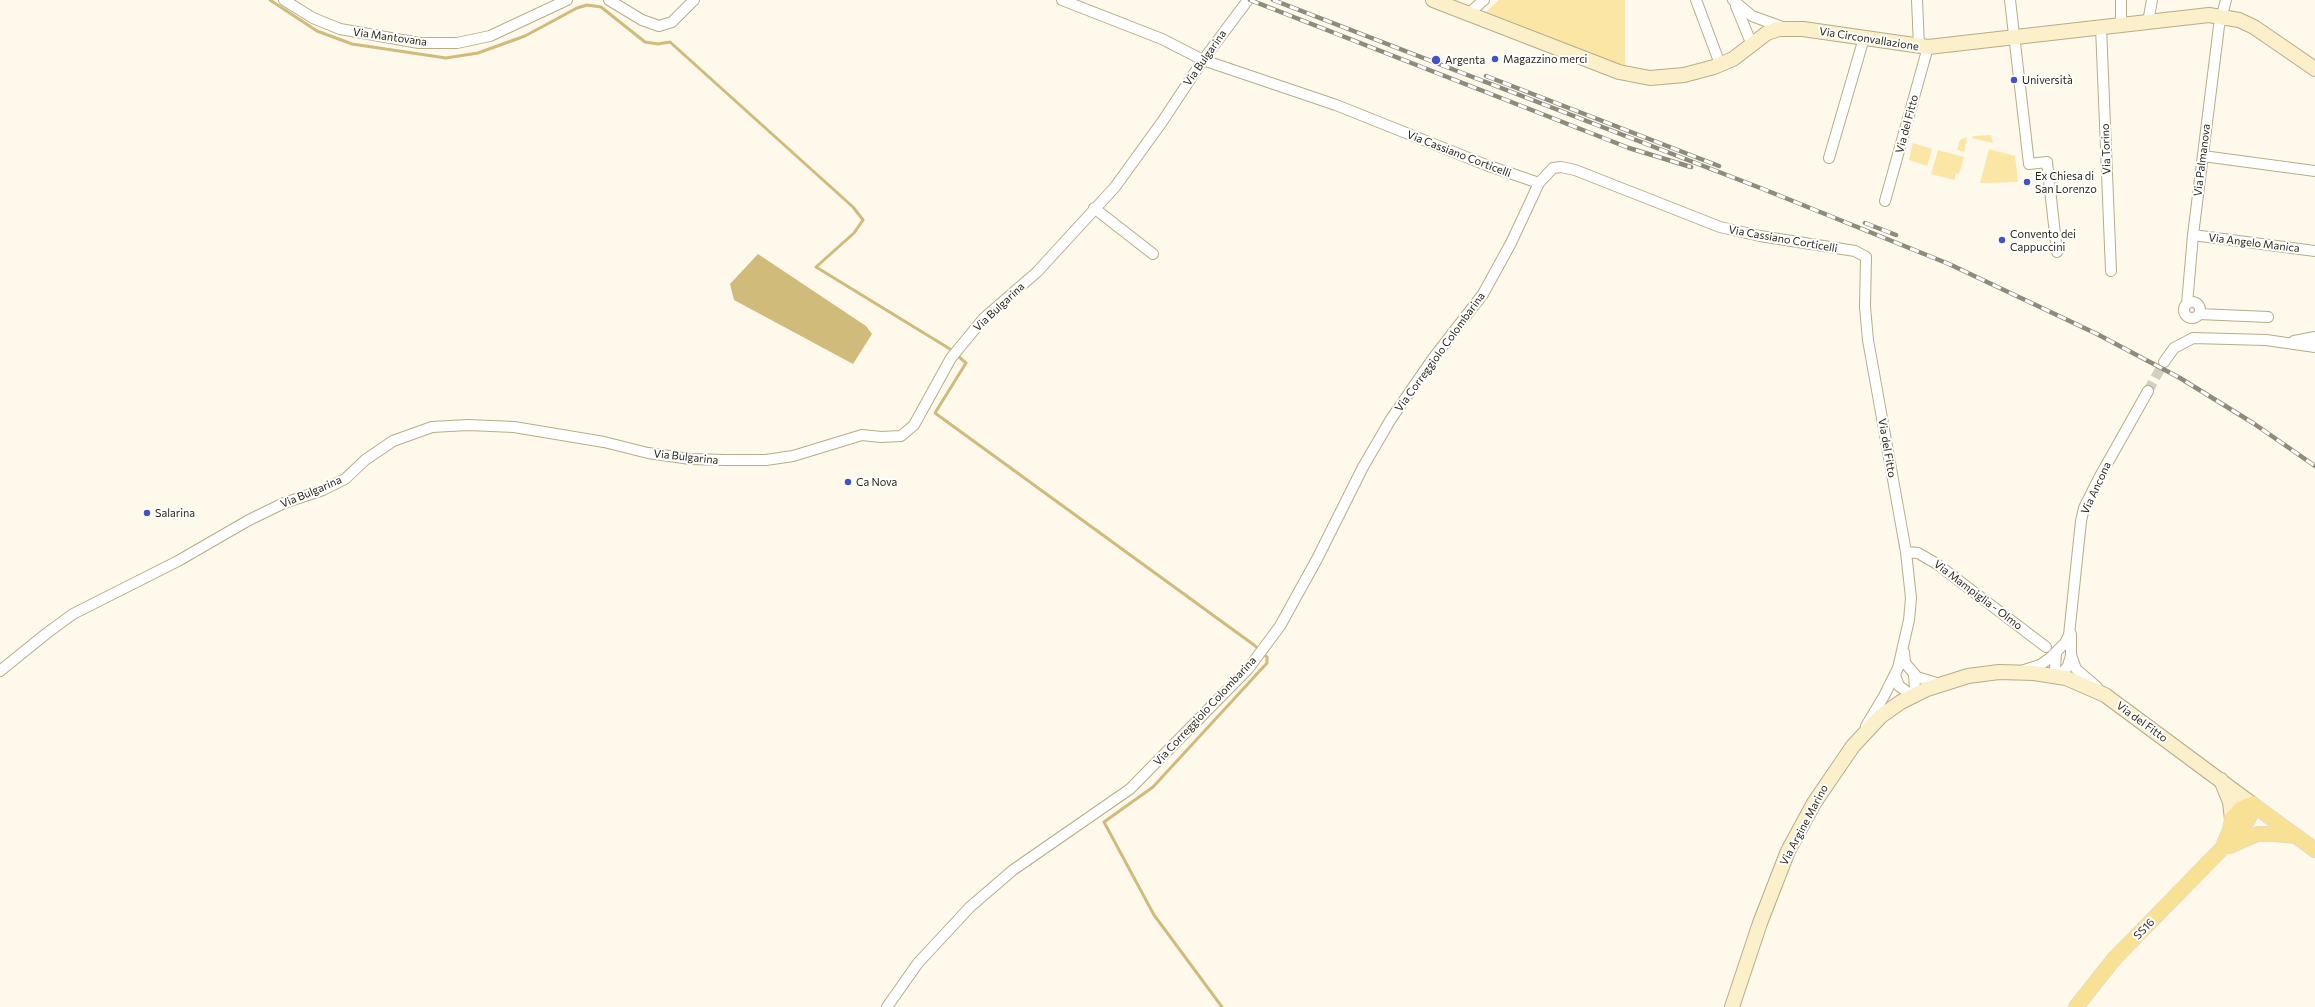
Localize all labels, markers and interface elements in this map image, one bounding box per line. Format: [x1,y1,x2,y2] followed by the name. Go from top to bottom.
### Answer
[352,25,428,49] street label: Via Mantovana
[1818,25,1920,53] street label: Via Circonvallazione
[1181,28,1229,88] street label: Via Bulgarina
[1503,52,1587,66] place label: Magazzino merci
[1445,53,1485,67] place label: Argenta
[1430,54,1442,66] marker: Argenta
[1490,54,1500,64] marker: Magazzino merci
[2022,73,2073,87] place label: Università
[2009,75,2019,85] marker: Università
[1893,93,1921,155] street label: Via del Fitto
[2099,123,2113,175] street label: Via Torino
[2191,123,2213,197] street label: Via Palmanova
[1405,128,1513,180] street label: Via Cassiano Corticelli
[2035,169,2097,195] place label: Ex Chiesa di San Lorenzo
[2022,177,2032,187] marker: Ex Chiesa di San Lorenzo
[1727,223,1839,255] street label: Via Cassiano Corticelli
[2010,227,2076,253] place label: Convento dei Cappuccini
[2208,231,2300,255] street label: Via Angelo Manica
[1997,235,2007,245] marker: Convento dei Cappuccini
[971,280,1027,334] street label: Via Bulgarina
[1392,290,1488,414] street label: Via Correggiolo Colombarina
[1875,417,1899,479] street label: Via del Fitto
[653,447,719,467] street label: Via Bulgarina
[2078,460,2114,516] street label: Via Ancona
[278,473,344,511] street label: Via Bulgarina
[856,475,897,489] place label: Ca Nova
[843,477,853,487] marker: Ca Nova
[155,506,195,520] place label: Salarina
[142,508,152,518] marker: Salarina
[1931,557,2025,633] street label: Via Mampiglia - Olmo
[1151,654,1259,768] street label: Via Correggiolo Colombarina
[2114,699,2170,745] street label: Via del Fitto
[1777,782,1831,868] street label: Via Argine Marino
[2131,916,2157,942] street label: SS16

